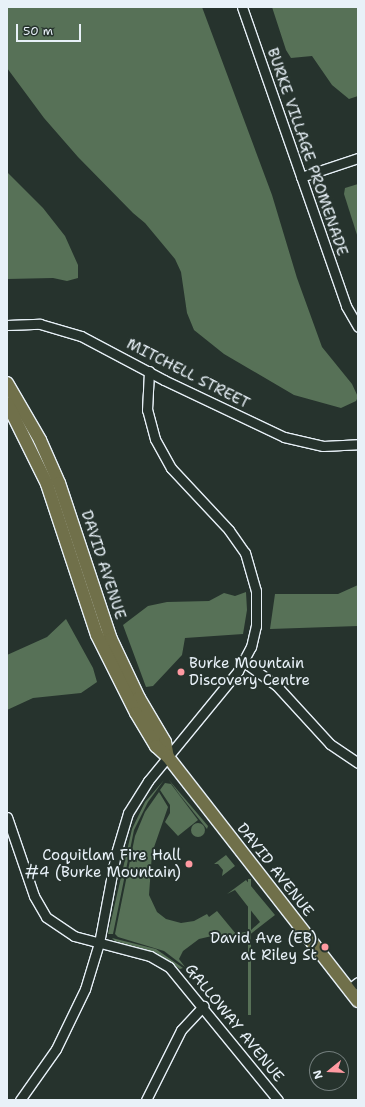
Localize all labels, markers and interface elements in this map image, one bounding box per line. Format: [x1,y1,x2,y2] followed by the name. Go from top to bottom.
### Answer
[18,16,83,42] scale bar
[23,23,53,39] text: 50 m
[263,46,351,258] street label: BURKE VILLAGE PROMENADE
[123,335,253,413] street label: MITCHELL STREET
[77,508,129,622] street label: DAVID AVENUE
[189,654,310,689] place label: Burke Mountain Discovery Centre
[176,667,186,677] marker: Burke Mountain Discovery Centre
[233,820,317,920] street label: DAVID AVENUE
[25,846,181,881] place label: Coquitlam Fire Hall #4 (Burke Mountain)
[184,859,194,869] marker: Coquitlam Fire Hall #4 (Burke Mountain)
[210,929,317,964] place label: David Ave (EB) at Riley St
[320,942,330,952] marker: David Ave (EB) at Riley St
[181,960,287,1086] street label: GALLOWAY AVENUE
[309,1051,349,1091] north arrow
[310,1068,327,1081] text: N

